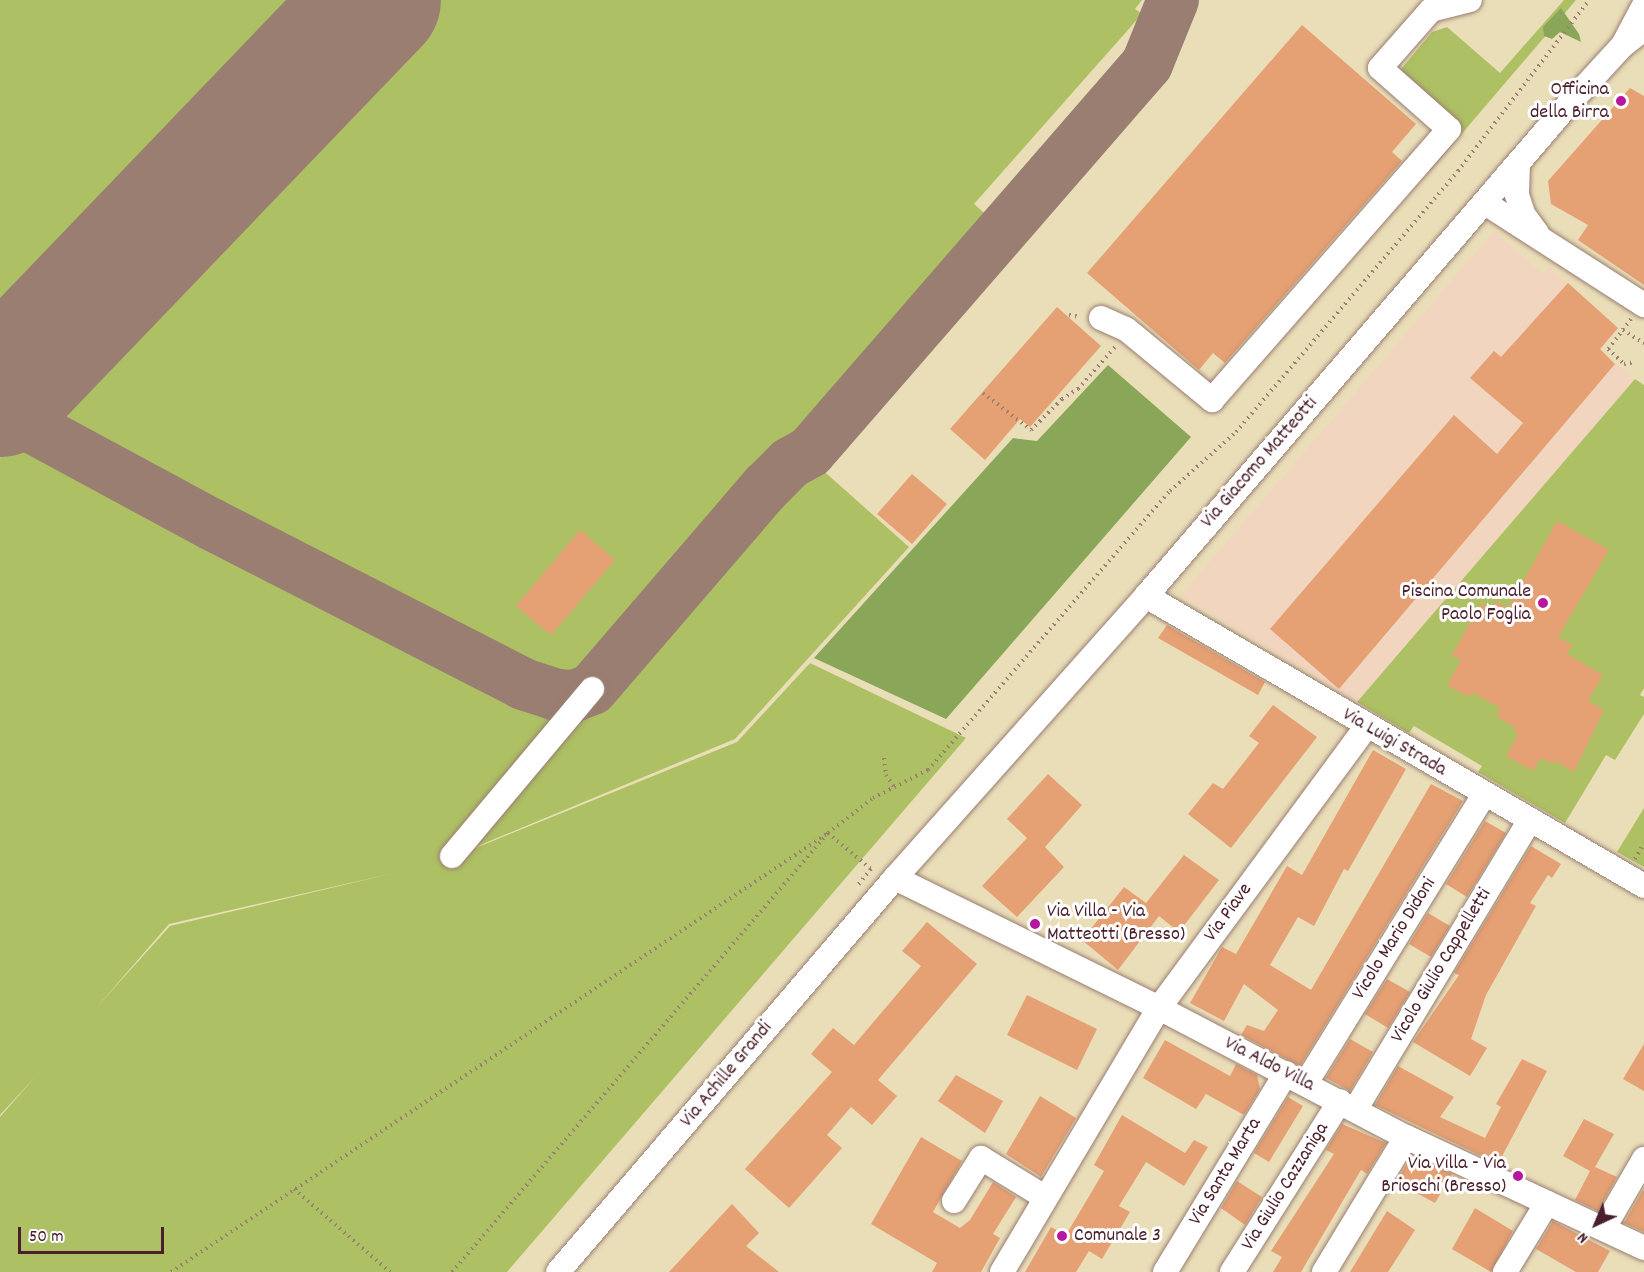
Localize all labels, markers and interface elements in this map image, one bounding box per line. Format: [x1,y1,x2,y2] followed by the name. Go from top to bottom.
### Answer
[1530,78,1609,125] place label: Officina della Birra
[1614,94,1628,108] marker: Officina della Birra
[1196,392,1324,534] street label: Via Giacomo Matteotti
[1402,580,1531,627] place label: Piscina Comunale Paolo Foglia
[1536,596,1550,610] marker: Piscina Comunale Paolo Foglia
[1338,703,1450,783] street label: Via Luigi Strada
[1348,874,1442,1004] street label: Vicolo Mario Didoni
[1200,879,1258,947] street label: Via Piave
[1386,884,1498,1048] street label: Vicolo Giulio Cappelletti
[1047,900,1185,947] place label: Via Villa - Via Matteotti (Bresso)
[1028,917,1042,931] marker: Via Villa - Via Matteotti (Bresso)
[676,1017,778,1133] street label: Via Achille Grandi
[1220,1032,1318,1098] street label: Via Aldo Villa
[1184,1114,1268,1230] street label: Via Santa Marta
[1237,1119,1335,1255] street label: Via Giulio Cazzaniga
[1381,1152,1506,1199] place label: Via Villa - Via Brioschi (Bresso)
[1511,1169,1525,1183] marker: Via Villa - Via Brioschi (Bresso)
[1566,1194,1626,1254] north arrow
[21,1215,166,1253] scale bar
[1074,1224,1161,1248] place label: Comunale 3
[29,1225,64,1250] text: 50 m
[1572,1226,1594,1248] text: N
[1055,1229,1069,1243] marker: Comunale 3

